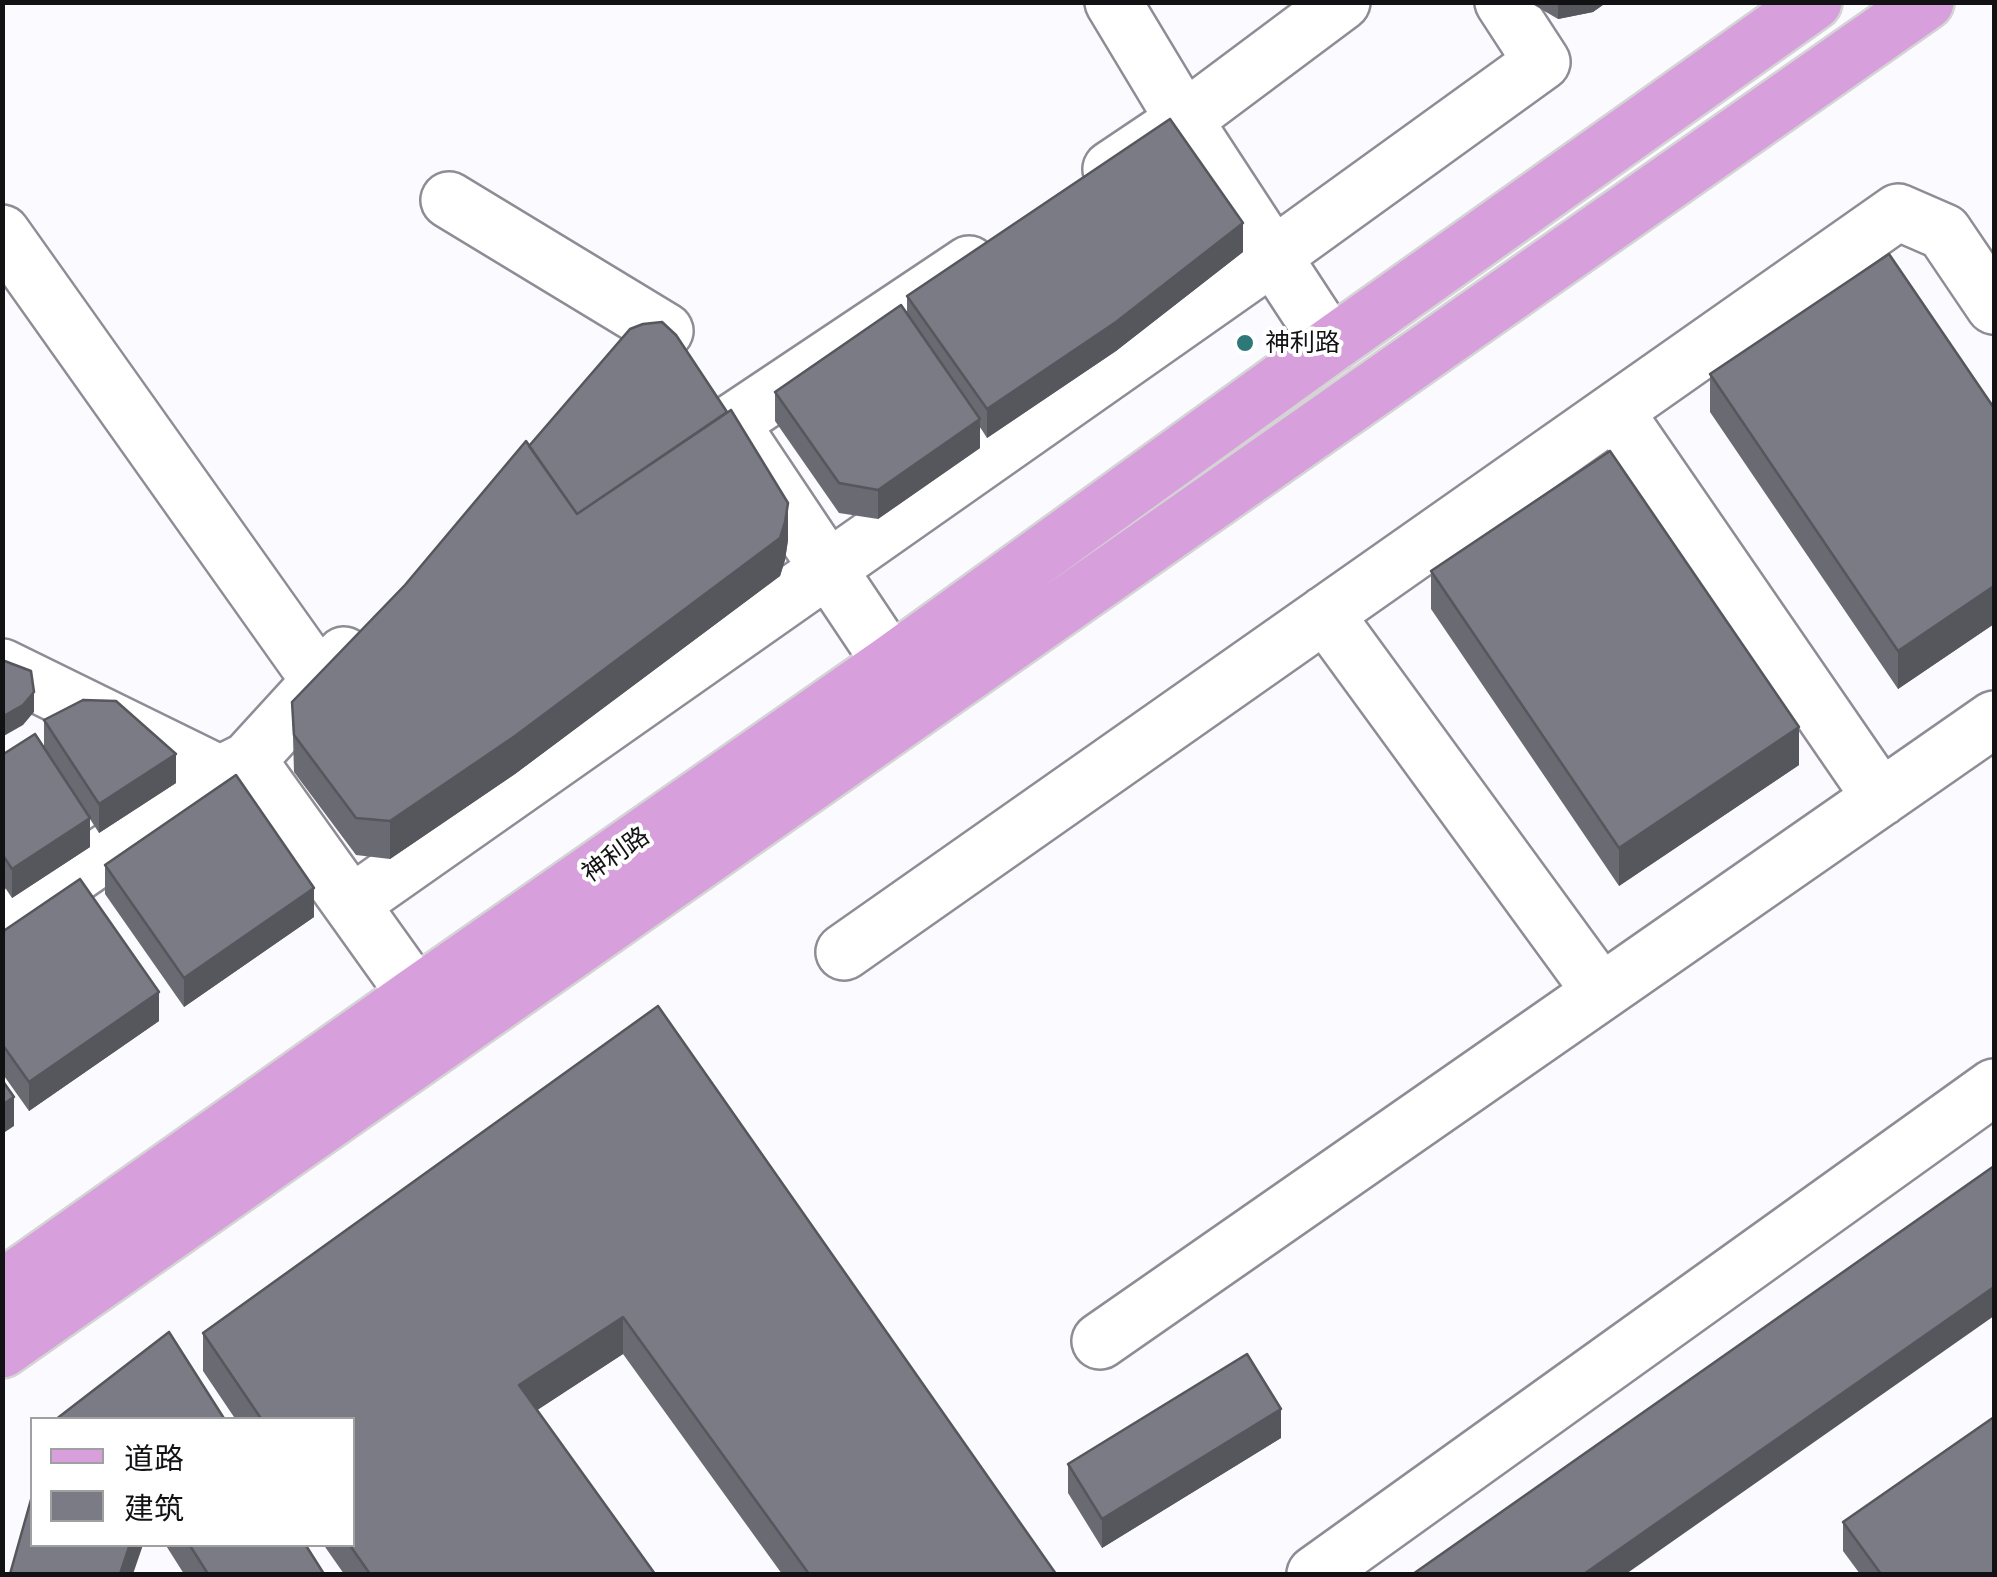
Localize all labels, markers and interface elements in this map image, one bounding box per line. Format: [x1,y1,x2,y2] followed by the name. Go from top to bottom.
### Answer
[1265,328,1340,358] place label: 神利路
[1234,332,1256,354] marker: 神利路
[577,821,655,889] street label: 神利路
[30,1417,355,1547] legend
[124,1439,184,1477] text: 道路
[124,1489,184,1527] text: 建筑

